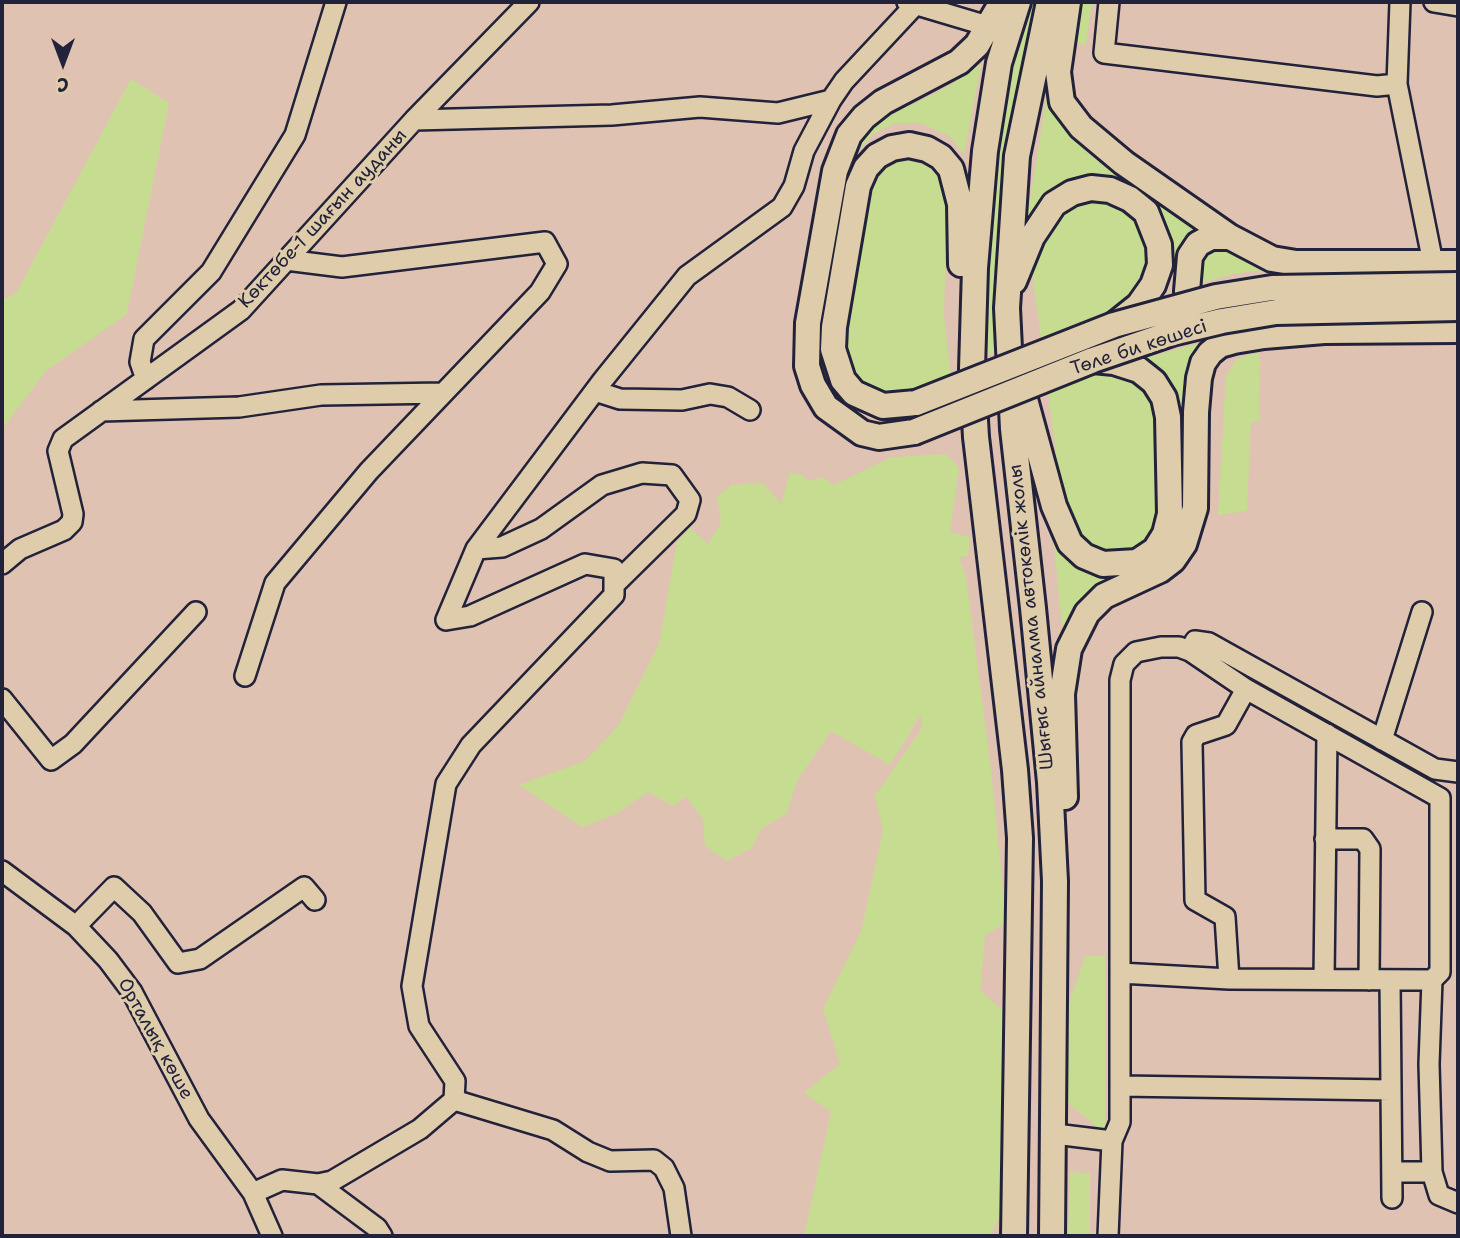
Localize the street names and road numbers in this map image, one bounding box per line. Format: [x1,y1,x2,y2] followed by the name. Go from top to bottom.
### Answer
[234,125,412,313] street label: Көктөбе-1 шағын ауданы
[1068,315,1210,381] street label: Төле би көшесі
[1005,463,1059,771] street label: Шығыс айналма автокөлік жолы
[112,974,198,1104] street label: Орталық көше

